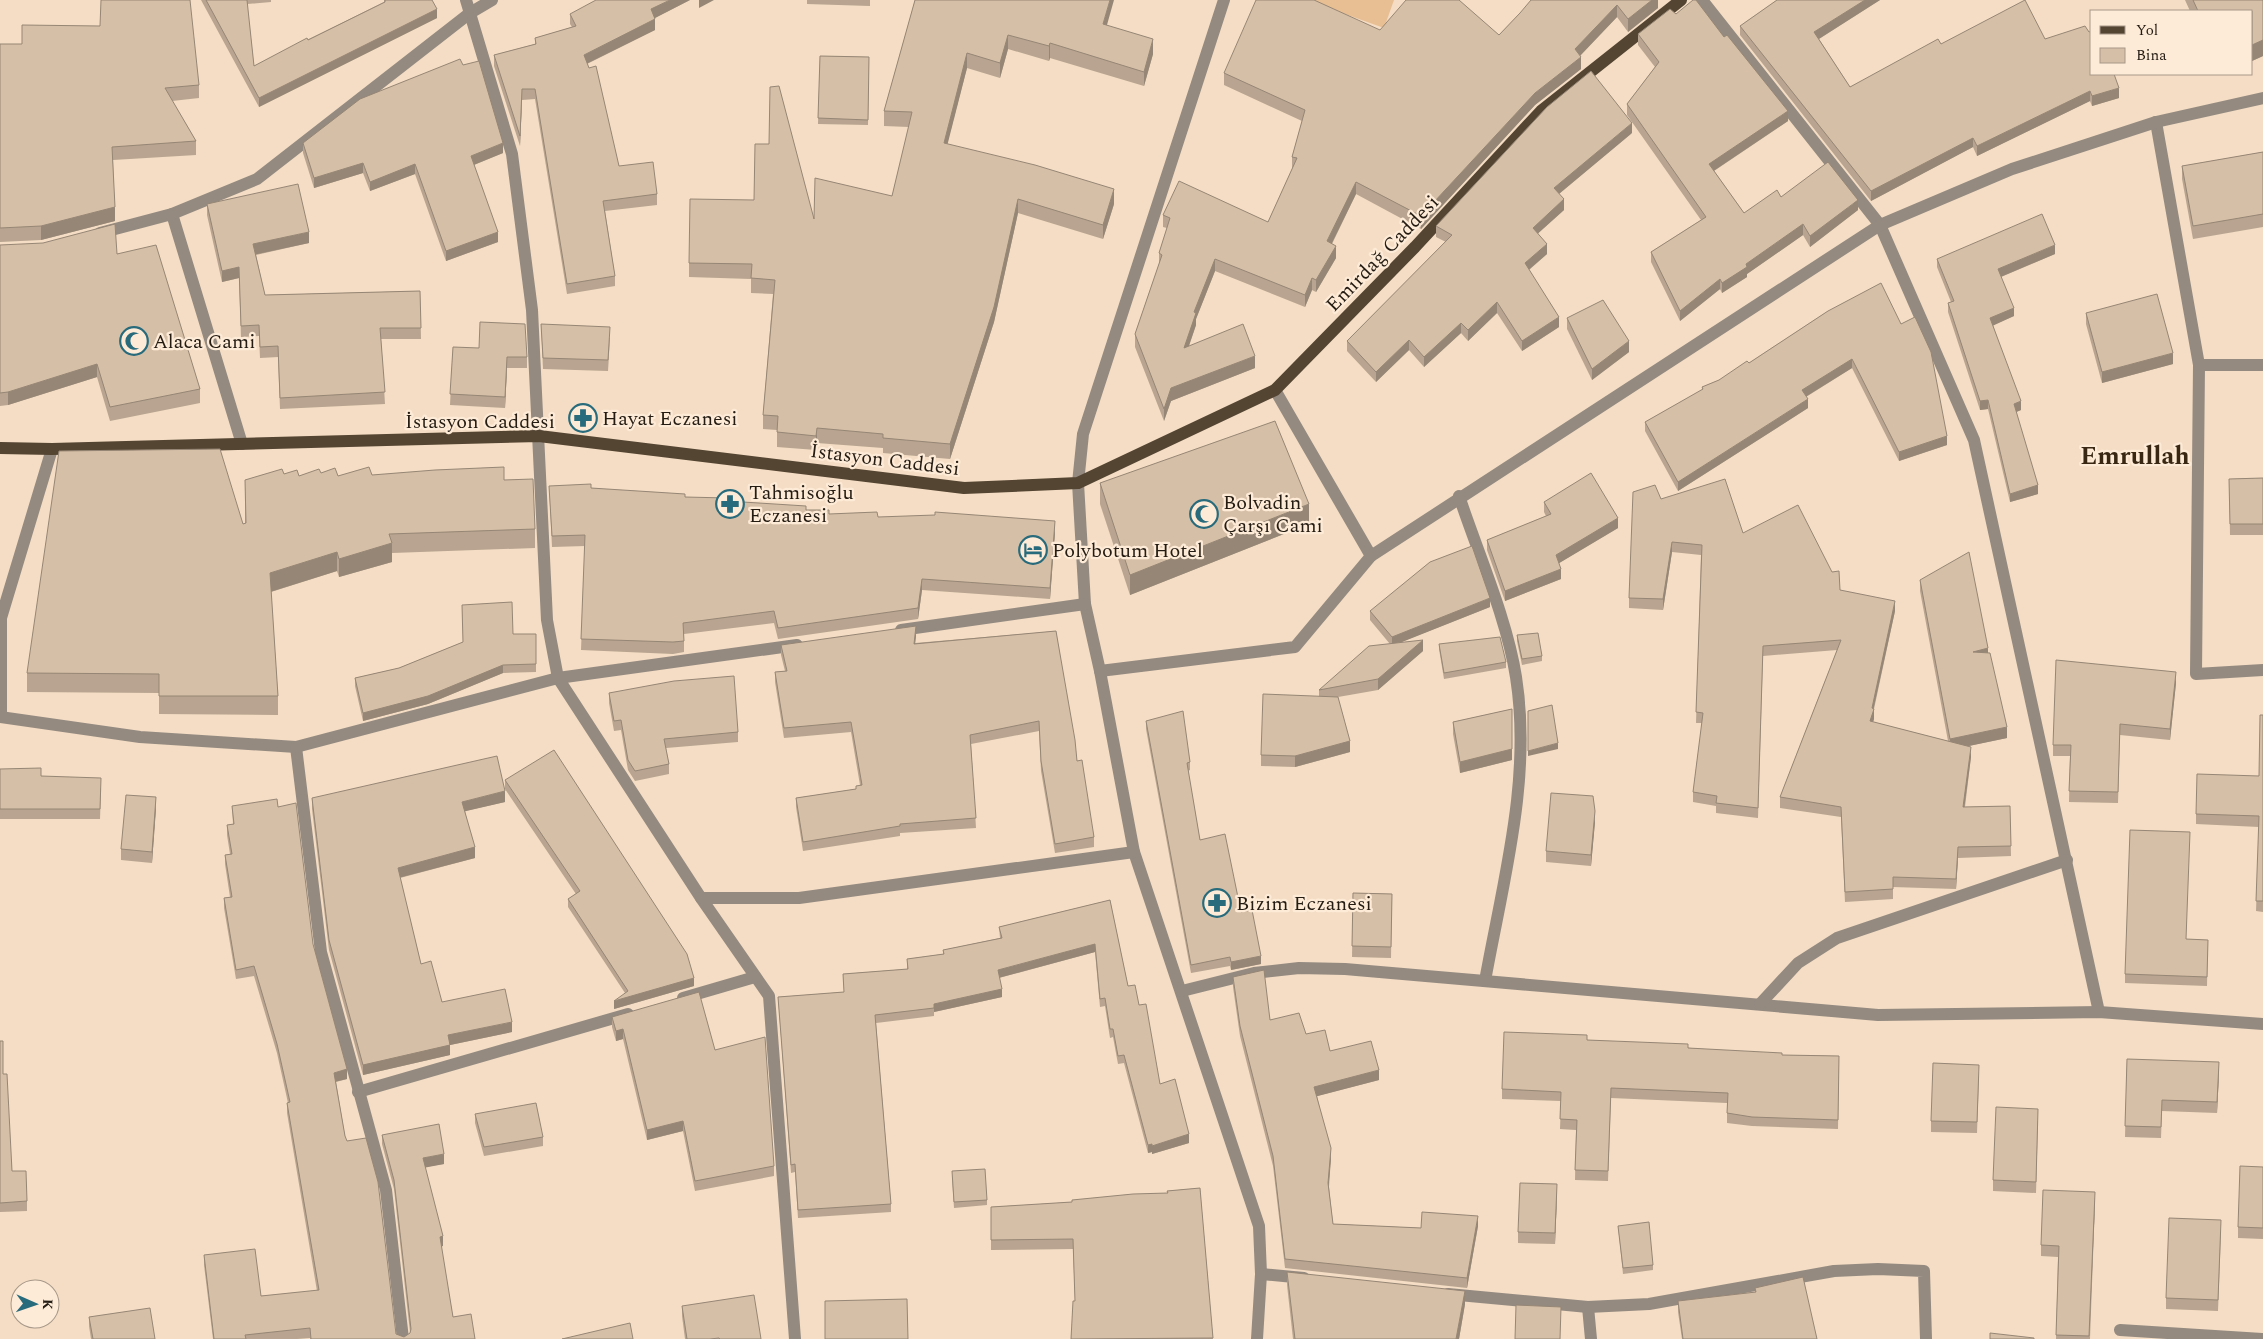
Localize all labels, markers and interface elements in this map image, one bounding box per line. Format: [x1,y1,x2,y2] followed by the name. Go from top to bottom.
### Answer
[2090,10,2253,75] legend
[2136,19,2158,42] text: Yol
[2136,44,2167,67] text: Bina
[1319,188,1446,319] street label: Emirdağ Caddesi
[119,326,149,356] mosque icon: Alaca Cami
[153,327,255,357] place label: Alaca Cami
[568,403,598,433] pharmacy icon: Hayat Eczanesi
[602,404,738,434] place label: Hayat Eczanesi
[405,407,555,437] street label: İstasyon Caddesi
[809,436,961,484] street label: İstasyon Caddesi
[2080,438,2190,476] district label: Emrullah
[749,478,854,531] place label: Tahmisoğlu Eczanesi
[1223,488,1323,541] place label: Bolvadin Çarşı Cami
[715,489,745,519] pharmacy icon: Tahmisoğlu Eczanesi
[1189,499,1219,529] mosque icon: Bolvadin Çarşı Cami
[1018,535,1048,565] hotel icon: Polybotum Hotel
[1052,536,1203,566] place label: Polybotum Hotel
[1202,888,1232,918] pharmacy icon: Bizim Eczanesi
[1236,889,1372,919] place label: Bizim Eczanesi
[10,1279,60,1329] north arrow
[37,1299,58,1310] text: K

